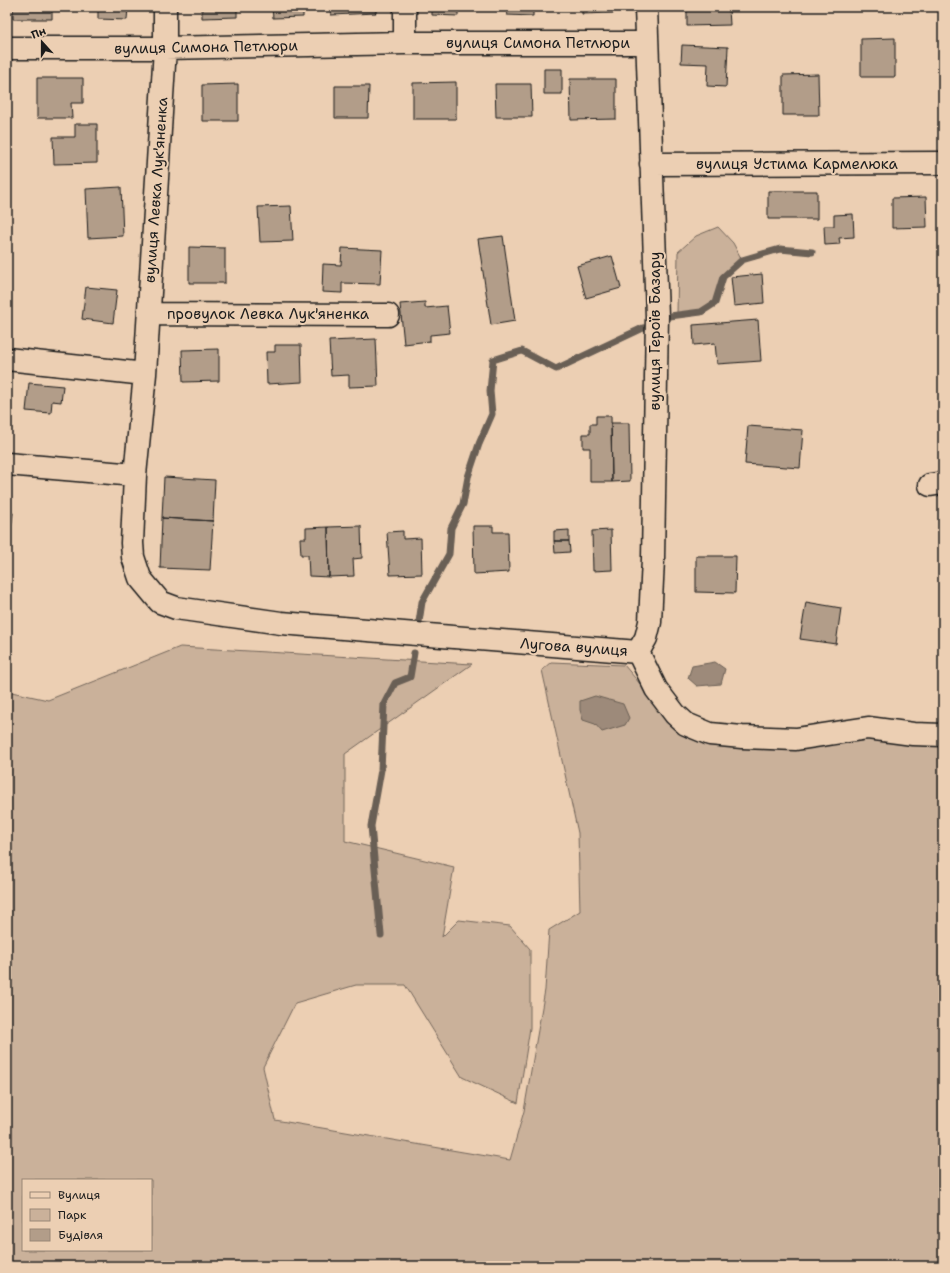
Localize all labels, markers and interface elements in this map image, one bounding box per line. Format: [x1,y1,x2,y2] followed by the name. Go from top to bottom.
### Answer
[22,22,62,62] north arrow
[29,24,48,43] text: Пн
[446,33,630,53] street label: вулиця Симона Петлюри
[114,35,298,59] street label: вулиця Симона Петлюри
[140,96,173,284] street label: вулиця Левка Лук'яненка
[696,154,899,174] street label: вулиця Устима Кармелюка
[645,252,665,410] street label: вулиця Героїв Базару
[167,304,370,324] street label: провулок Левка Лук'яненка
[519,633,629,661] street label: Лугова вулиця
[22,1179,152,1251] legend
[58,1187,100,1203] text: Вулиця
[58,1207,87,1223] text: Парк
[58,1227,103,1243] text: Будівля

